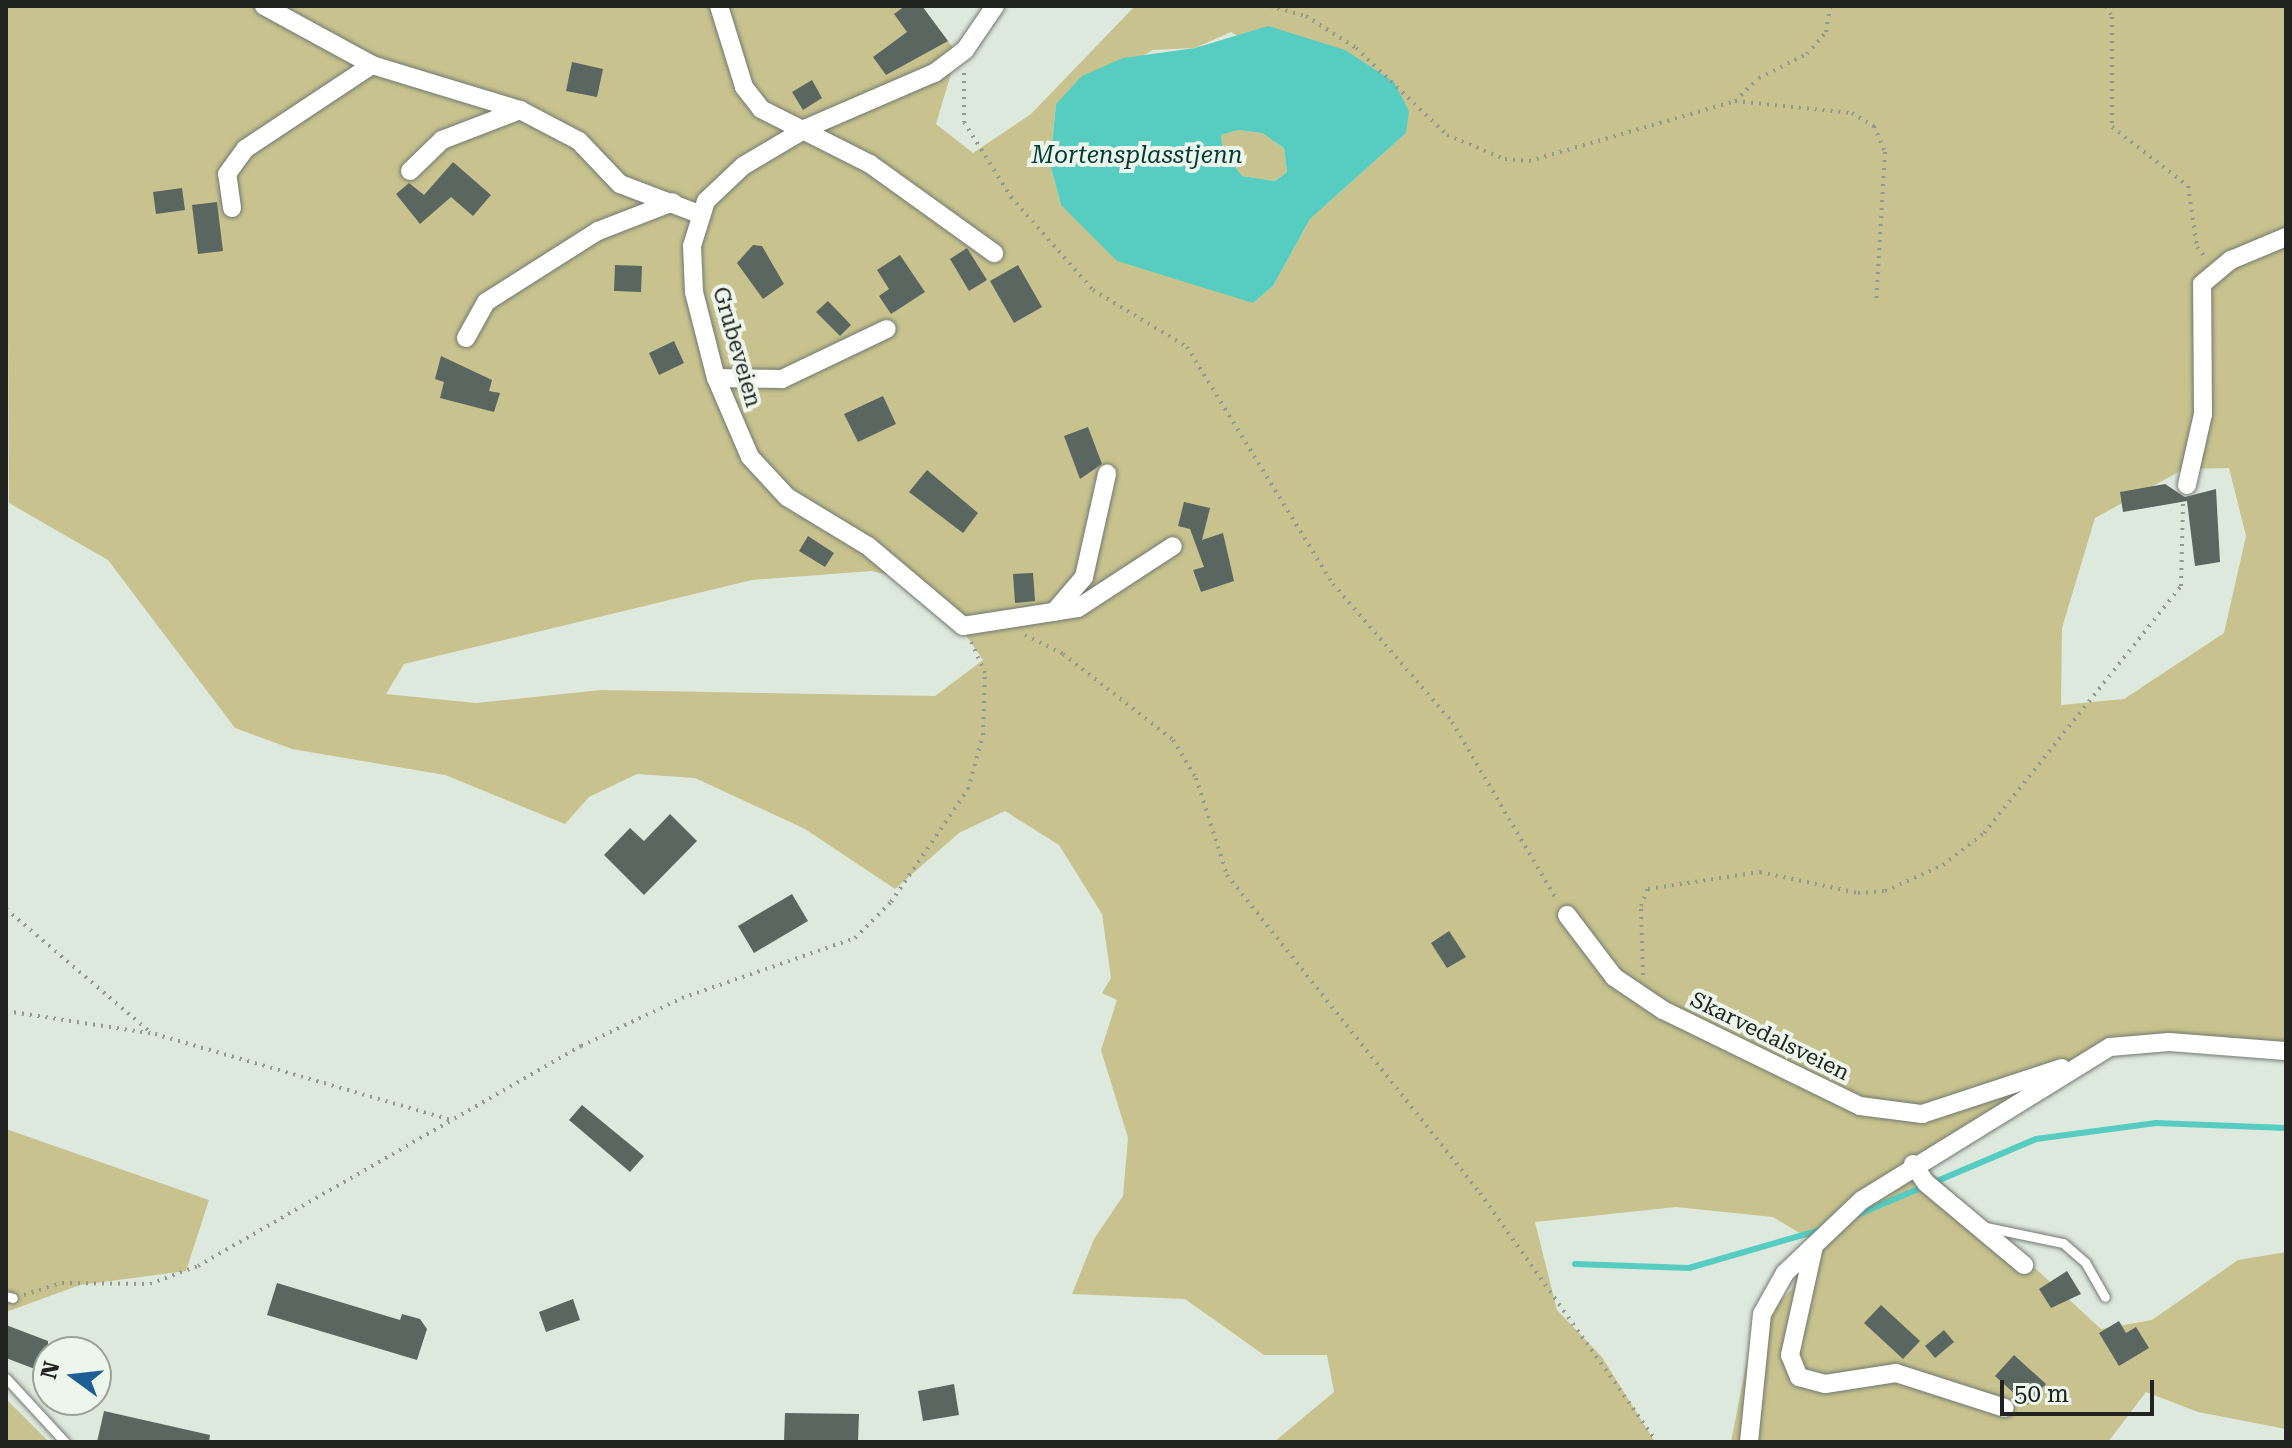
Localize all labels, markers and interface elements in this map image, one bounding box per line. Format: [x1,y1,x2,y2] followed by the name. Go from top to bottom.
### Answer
[1031,142,1243,170] water label: Mortensplasstjenn
[707,284,767,410] street label: Grubeveien
[1686,986,1854,1086] street label: Skarvedalsveien
[32,1336,112,1416] north arrow
[36,1359,65,1382] text: N
[2004,1364,2158,1414] scale bar
[2014,1380,2069,1408] text: 50 m

